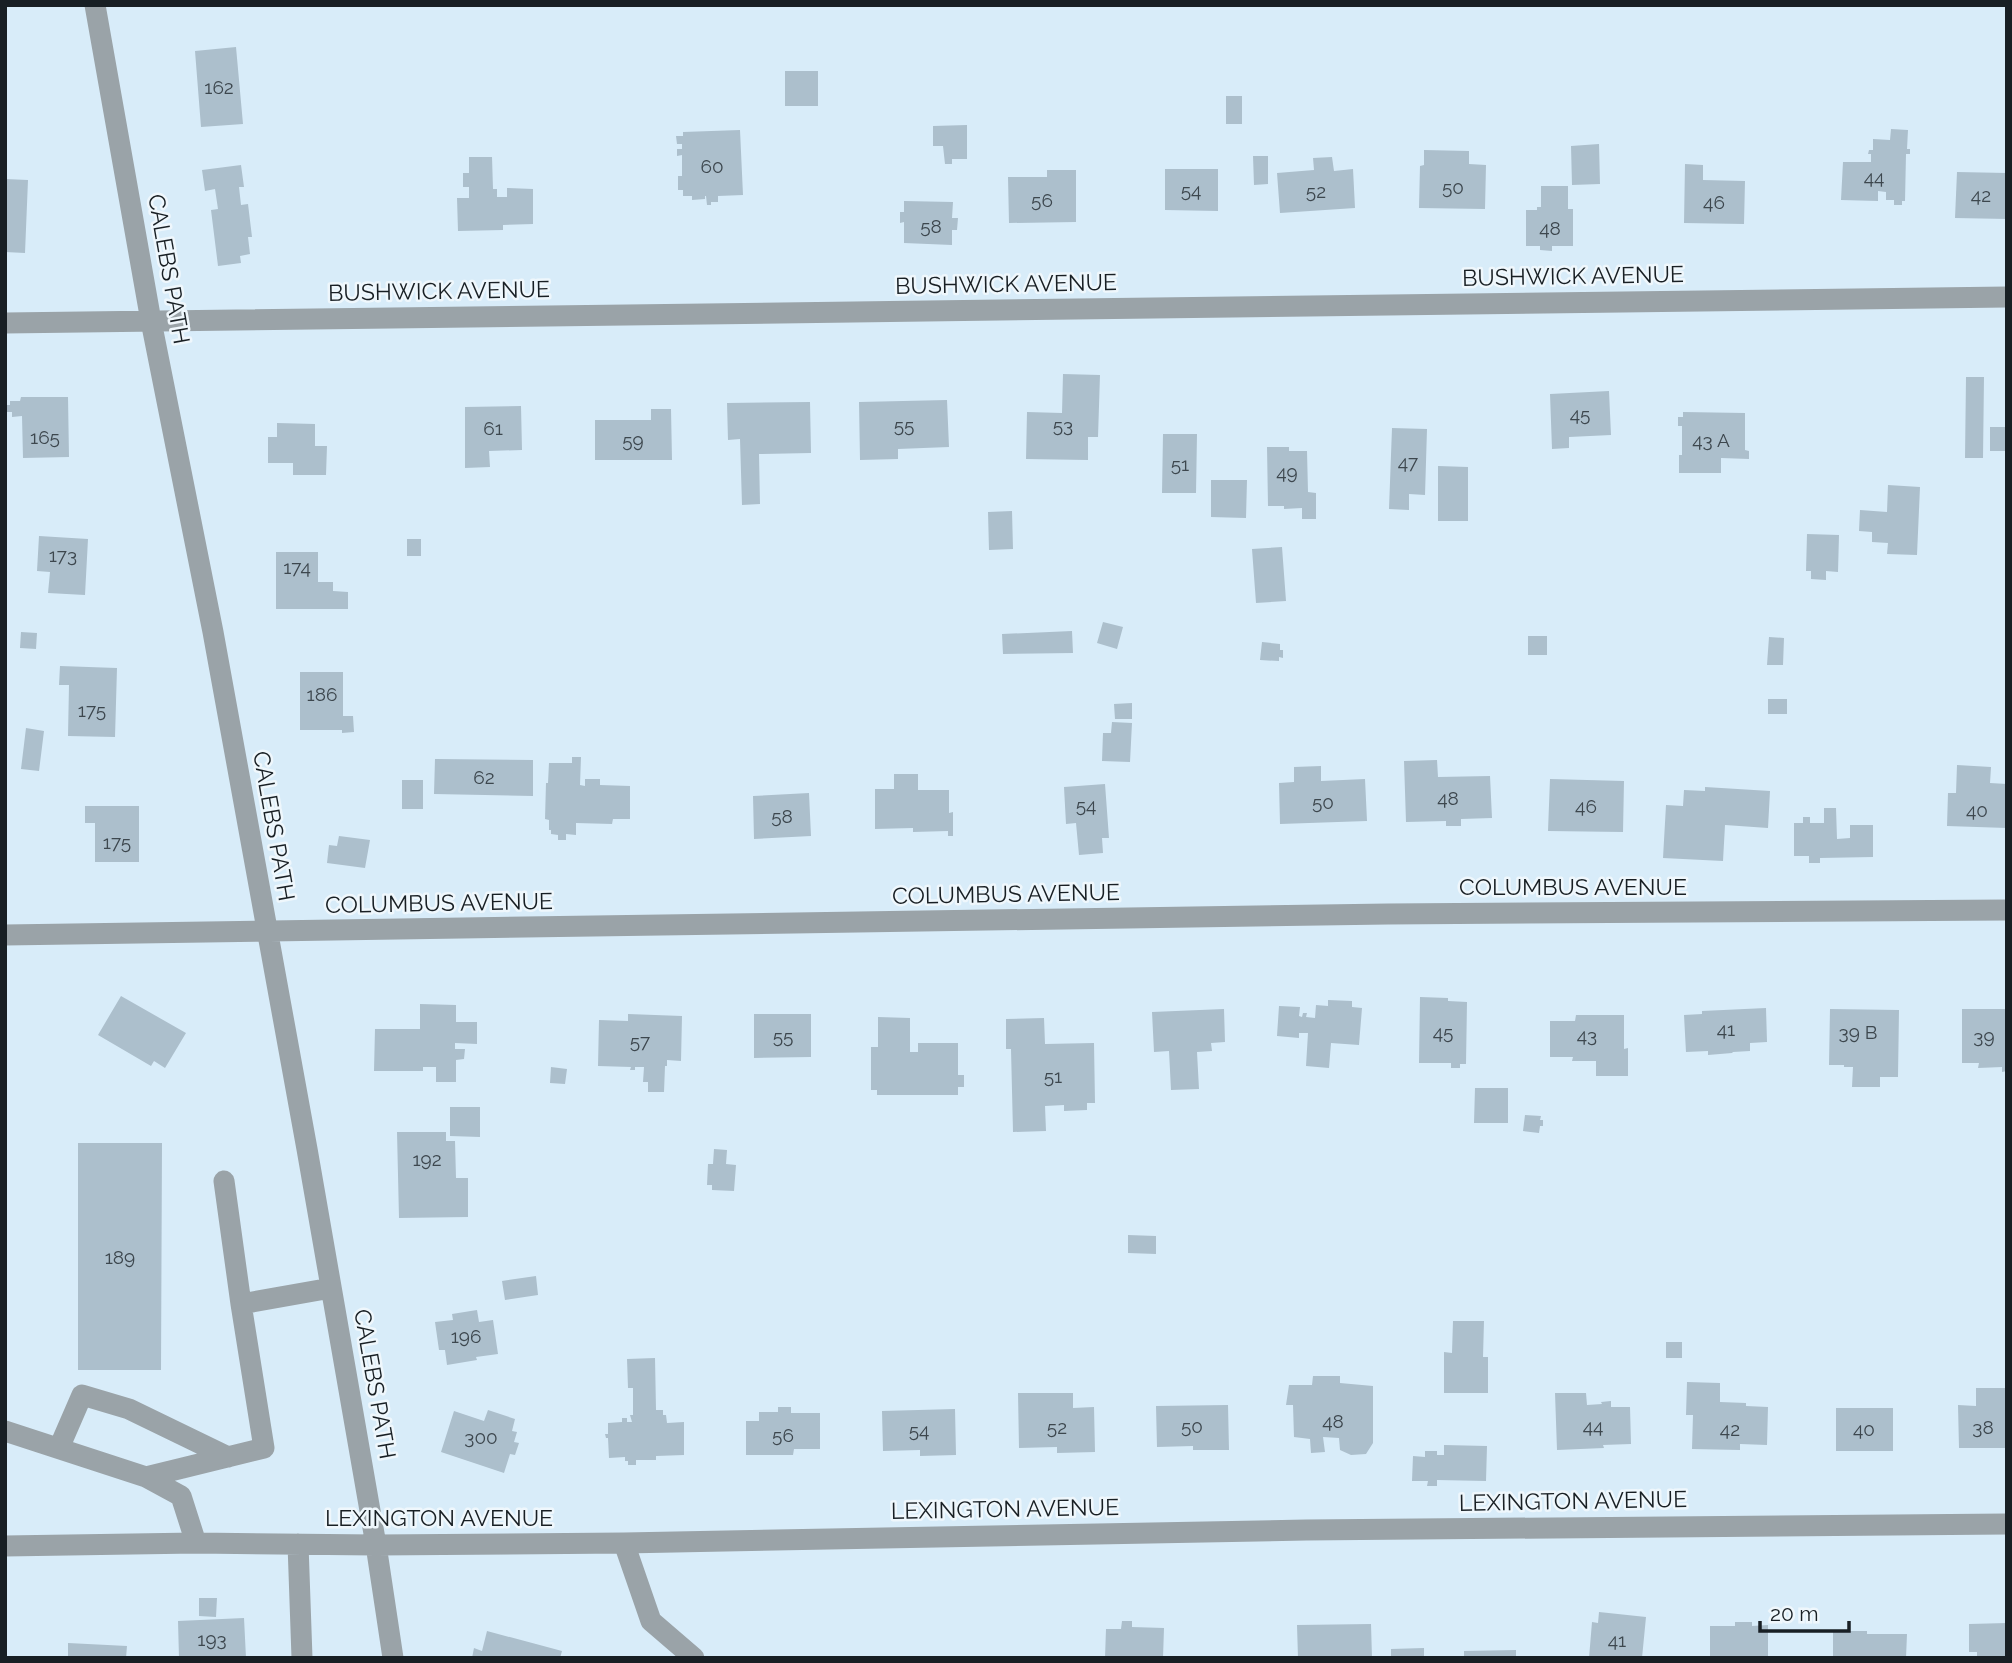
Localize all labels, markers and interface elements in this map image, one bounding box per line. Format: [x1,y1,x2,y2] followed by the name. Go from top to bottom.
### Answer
[204,76,234,98] house number: 162
[700,155,724,177] house number: 60
[1864,166,1884,188] house number: 44
[1442,176,1464,198] house number: 50
[1181,179,1201,201] house number: 54
[1306,180,1326,202] house number: 52
[1971,184,1991,206] house number: 42
[1031,189,1053,211] house number: 56
[1703,191,1725,213] house number: 46
[143,192,196,346] street label: CALEBS PATH
[920,215,942,237] house number: 58
[1539,217,1561,239] house number: 48
[1462,260,1684,291] street label: BUSHWICK AVENUE
[895,268,1117,299] street label: BUSHWICK AVENUE
[328,275,550,306] street label: BUSHWICK AVENUE
[1570,403,1590,425] house number: 45
[894,414,914,436] house number: 55
[1053,414,1073,436] house number: 53
[483,417,503,439] house number: 61
[30,426,60,448] house number: 165
[622,429,644,451] house number: 59
[1692,429,1730,451] house number: 43 A
[1398,451,1418,473] house number: 47
[1171,453,1189,475] house number: 51
[1276,461,1298,483] house number: 49
[49,544,77,566] house number: 173
[283,556,311,578] house number: 174
[307,683,337,705] house number: 186
[78,699,106,721] house number: 175
[248,749,301,903] street label: CALEBS PATH
[473,766,495,788] house number: 62
[1437,787,1459,809] house number: 48
[1312,791,1334,813] house number: 50
[1076,794,1096,816] house number: 54
[1575,795,1597,817] house number: 46
[1966,799,1988,821] house number: 40
[771,805,793,827] house number: 58
[103,831,131,853] house number: 175
[1459,873,1687,900] street label: COLUMBUS AVENUE
[892,878,1120,909] street label: COLUMBUS AVENUE
[325,887,553,918] street label: COLUMBUS AVENUE
[1717,1018,1735,1040] house number: 41
[1433,1021,1453,1043] house number: 45
[1839,1021,1877,1043] house number: 39 B
[1577,1024,1597,1046] house number: 43
[773,1025,793,1047] house number: 55
[1973,1025,1995,1047] house number: 39
[630,1030,650,1052] house number: 57
[1044,1065,1062,1087] house number: 51
[412,1148,442,1170] house number: 192
[105,1246,135,1268] house number: 189
[349,1307,402,1461] street label: CALEBS PATH
[451,1325,481,1347] house number: 196
[1322,1410,1344,1432] house number: 48
[1181,1415,1203,1437] house number: 50
[1583,1415,1603,1437] house number: 44
[1047,1416,1067,1438] house number: 52
[1972,1416,1994,1438] house number: 38
[1720,1418,1740,1440] house number: 42
[1853,1418,1875,1440] house number: 40
[909,1419,929,1441] house number: 54
[772,1424,794,1446] house number: 56
[464,1426,498,1448] house number: 300
[1459,1485,1687,1516] street label: LEXINGTON AVENUE
[891,1493,1119,1524] street label: LEXINGTON AVENUE
[325,1504,553,1531] street label: LEXINGTON AVENUE
[1760,1590,1849,1634] scale bar
[1770,1601,1818,1626] text: 20 m
[197,1628,227,1650] house number: 193
[1608,1629,1626,1651] house number: 41

